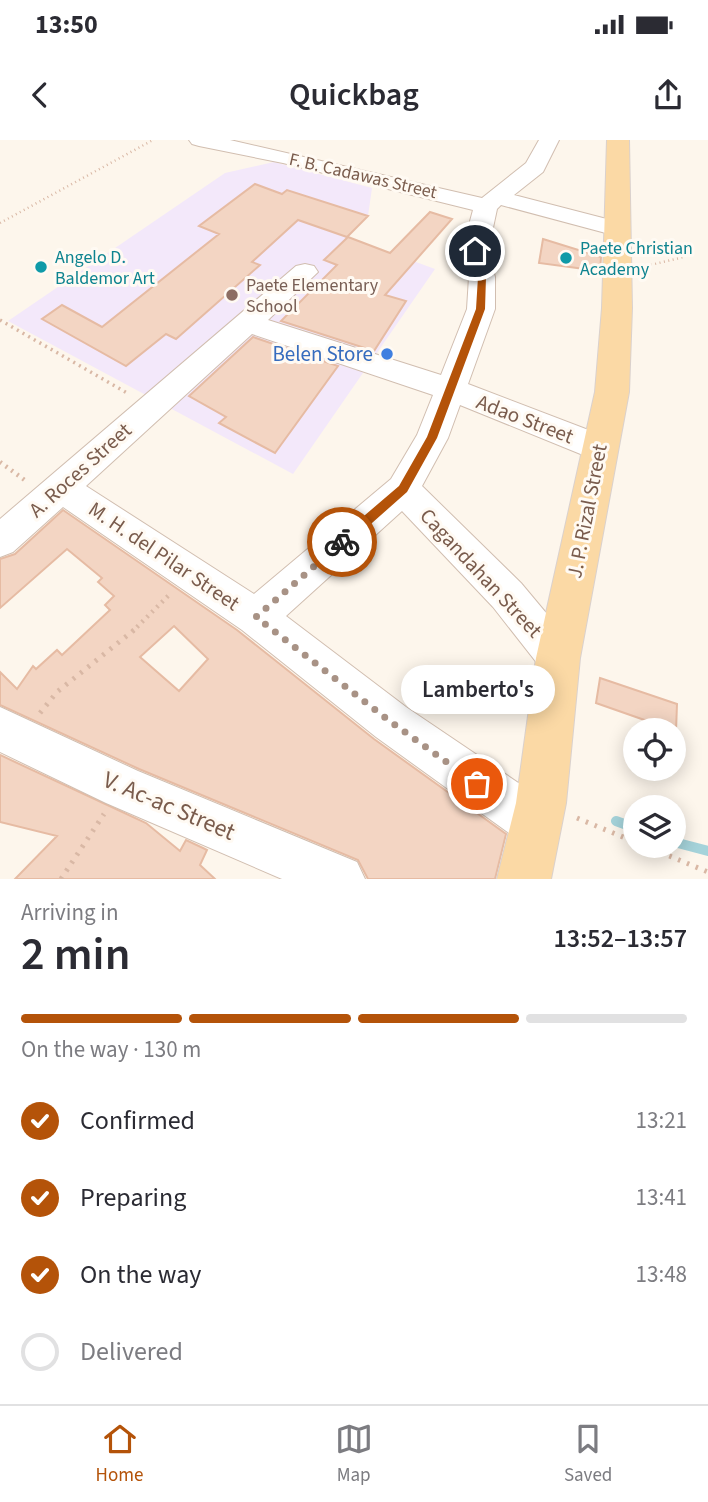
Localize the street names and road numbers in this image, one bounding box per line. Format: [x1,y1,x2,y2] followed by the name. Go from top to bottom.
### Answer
[287,147,439,205] street label: F. B. Cadawas Street
[472,387,578,451] street label: Adao Street
[22,416,138,524] street label: A. Roces Street
[559,441,615,581] street label: J. P. Rizal Street
[82,494,246,618] street label: M. H. del Pilar Street
[413,502,549,644] street label: Cagandahan Street
[97,762,241,850] street label: V. Ac-ac Street

